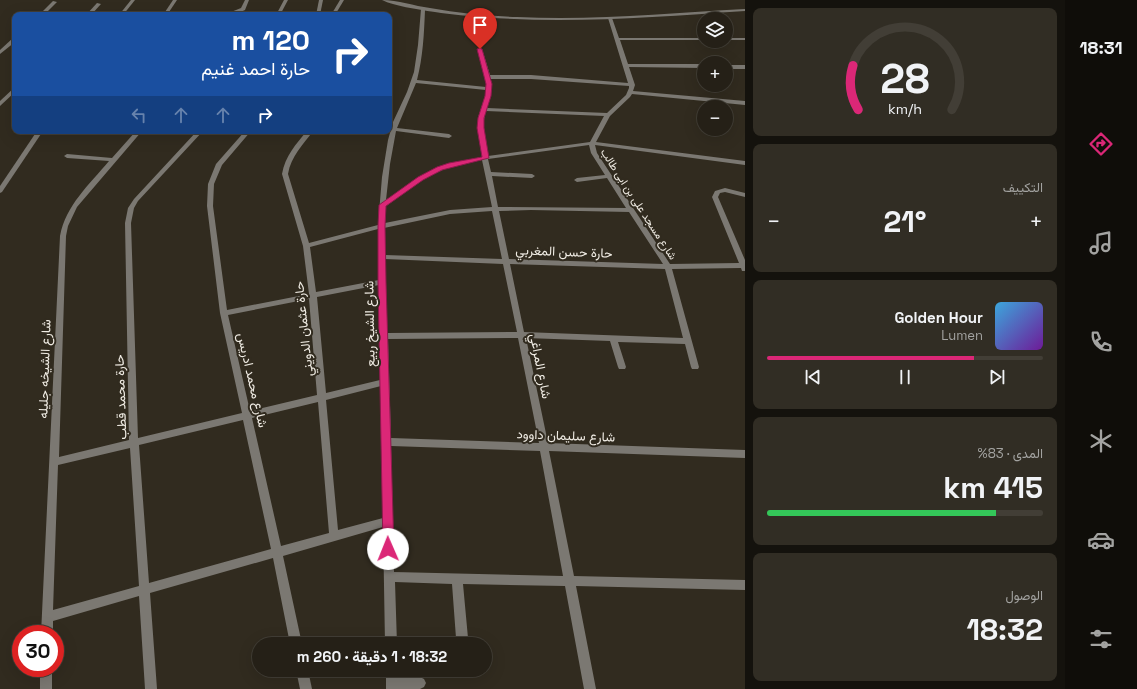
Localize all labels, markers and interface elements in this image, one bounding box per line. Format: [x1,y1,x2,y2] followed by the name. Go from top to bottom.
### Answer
[463,8,497,49] pin
[697,12,733,136] map controls
[697,12,733,48] button: layers
[469,14,491,36] icon: arrive
[232,22,310,58] text: 120 m
[324,28,376,80] icon: right
[1079,36,1123,59] text: 18:31
[880,52,930,105] text: 28
[697,56,733,92] button: +
[201,57,310,80] text: حارة احمد غنيم
[697,100,733,136] button: −
[888,100,922,118] text: km/h
[128,104,150,126] icon: left
[170,104,192,126] icon: ahead
[212,104,234,126] icon: ahead
[254,104,276,126] icon: right
[1087,130,1115,158] icon: directions
[597,146,680,263] street label: شارع مسجد على بن ابى طالب
[1003,179,1043,196] text: التكييف
[883,202,927,241] text: 21°
[767,207,781,235] text: −
[1029,207,1043,235] text: +
[1087,229,1115,257] icon: music
[515,241,613,264] street label: حارة حسن المغربي
[290,280,319,377] street label: حارة عثمان الدويني
[360,281,380,367] street label: شارع الشيخ ربيع
[894,308,983,327] text: Golden Hour
[34,319,56,419] street label: شارع الشيخه جليله
[941,327,983,344] text: Lumen
[1087,328,1115,356] icon: phone
[232,331,272,429] street label: شارع محمد ادريس
[524,332,555,401] street label: شارع المراغي
[111,354,130,440] street label: حارة محمد قطب
[802,366,824,388] icon: previous
[894,366,916,388] icon: pause
[986,366,1008,388] icon: next
[516,425,616,447] street label: شارع سليمان داوود
[1087,427,1115,455] icon: climate
[978,445,1043,462] text: المدى · 83%
[943,468,1043,507] text: 415 km
[1087,526,1115,554] icon: car
[367,528,409,570] position arrow
[1005,587,1043,604] text: الوصول
[966,610,1043,649] text: 18:32
[12,625,64,677] speed limit sign: 30
[1087,625,1115,653] icon: filters
[297,647,447,666] text: 18:32 · 1 دقيقة · 260 m

